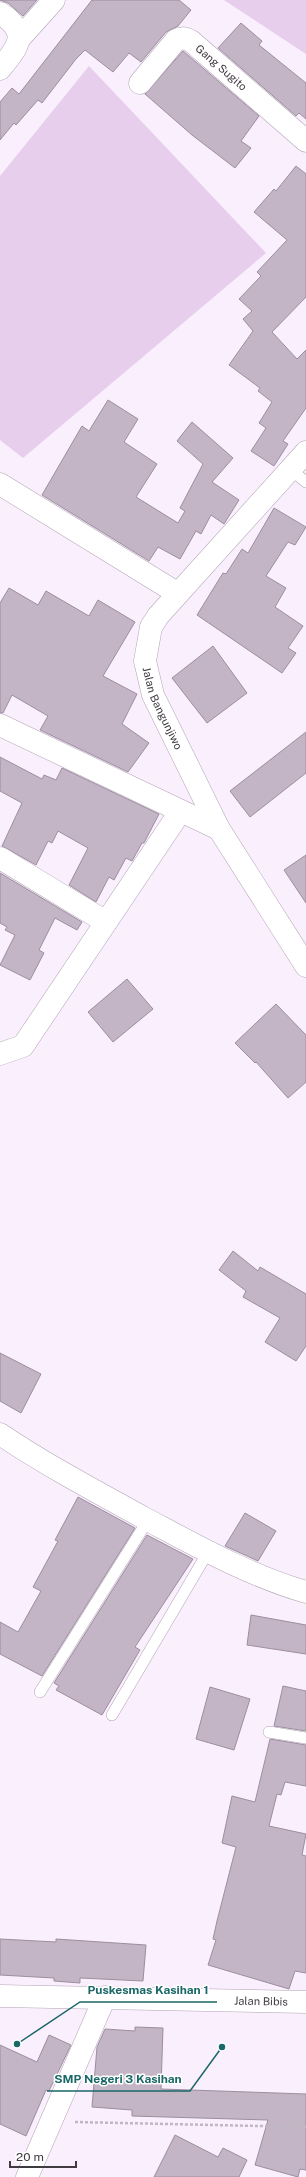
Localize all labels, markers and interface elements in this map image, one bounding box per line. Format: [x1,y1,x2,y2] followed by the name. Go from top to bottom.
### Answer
[193,42,249,93] street label: Gang Sugito
[141,666,185,751] street label: Jalan Bangunjiwo
[80,1978,217,2002] callout: Puskesmas Kasihan 1
[87,1983,209,1997] text: Puskesmas Kasihan 1
[234,1995,288,2008] street label: Jalan Bibis
[47,2067,190,2091] callout: SMP Negeri 3 Kasihan
[54,2072,182,2086] text: SMP Negeri 3 Kasihan
[10,2143,76,2169] scale bar
[16,2150,44,2164] text: 20 m

